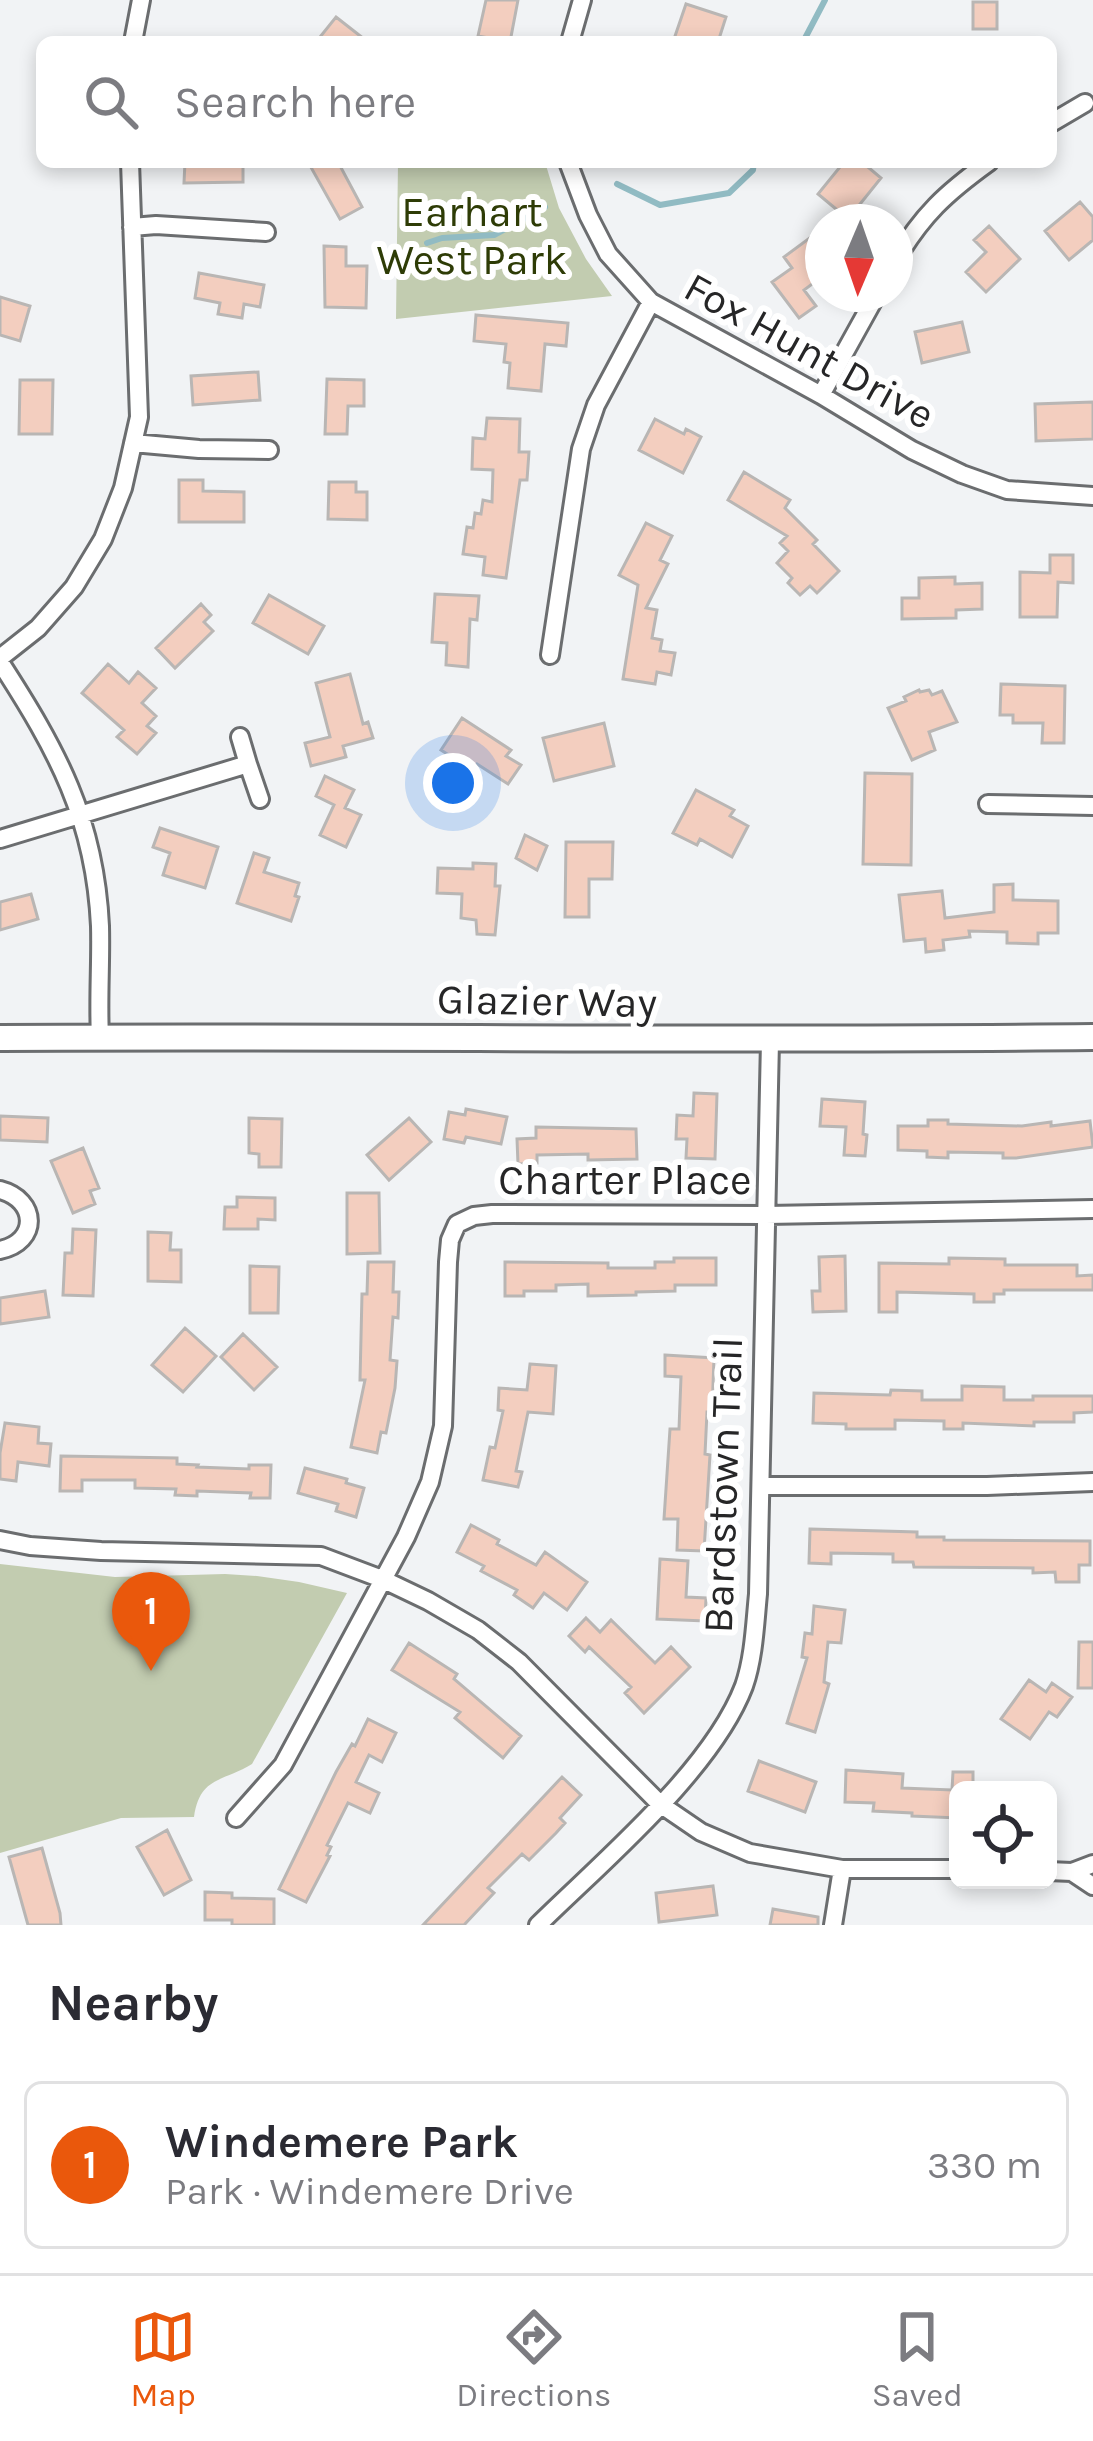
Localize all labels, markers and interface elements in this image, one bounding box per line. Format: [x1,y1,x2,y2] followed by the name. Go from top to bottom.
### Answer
[36,36,1057,168] search box
[78,69,144,135] icon: search
[174,76,416,128] text: Search here
[377,187,567,285] park label: Earhart West Park
[805,204,913,312] north arrow
[676,262,943,440] street label: Fox Hunt Drive
[423,753,483,813] your location
[437,974,657,1028] street label: Glazier Way
[498,1155,752,1205] street label: Charter Place
[693,1336,753,1634] street label: Bardstown Trail
[112,1572,190,1671] pin: 1
[949,1781,1057,1889] map controls
[949,1781,1057,1889] button: locate
[48,1973,218,2033] text: Nearby
[165,2116,518,2168] text: Windemere Park
[83,2142,97,2188] text: 1
[927,2142,1042,2188] text: 330 m
[165,2168,574,2214] text: Park · Windemere Drive
[130,2304,196,2414] tab: Map
[456,2304,611,2414] tab: Directions
[872,2304,963,2414] tab: Saved

